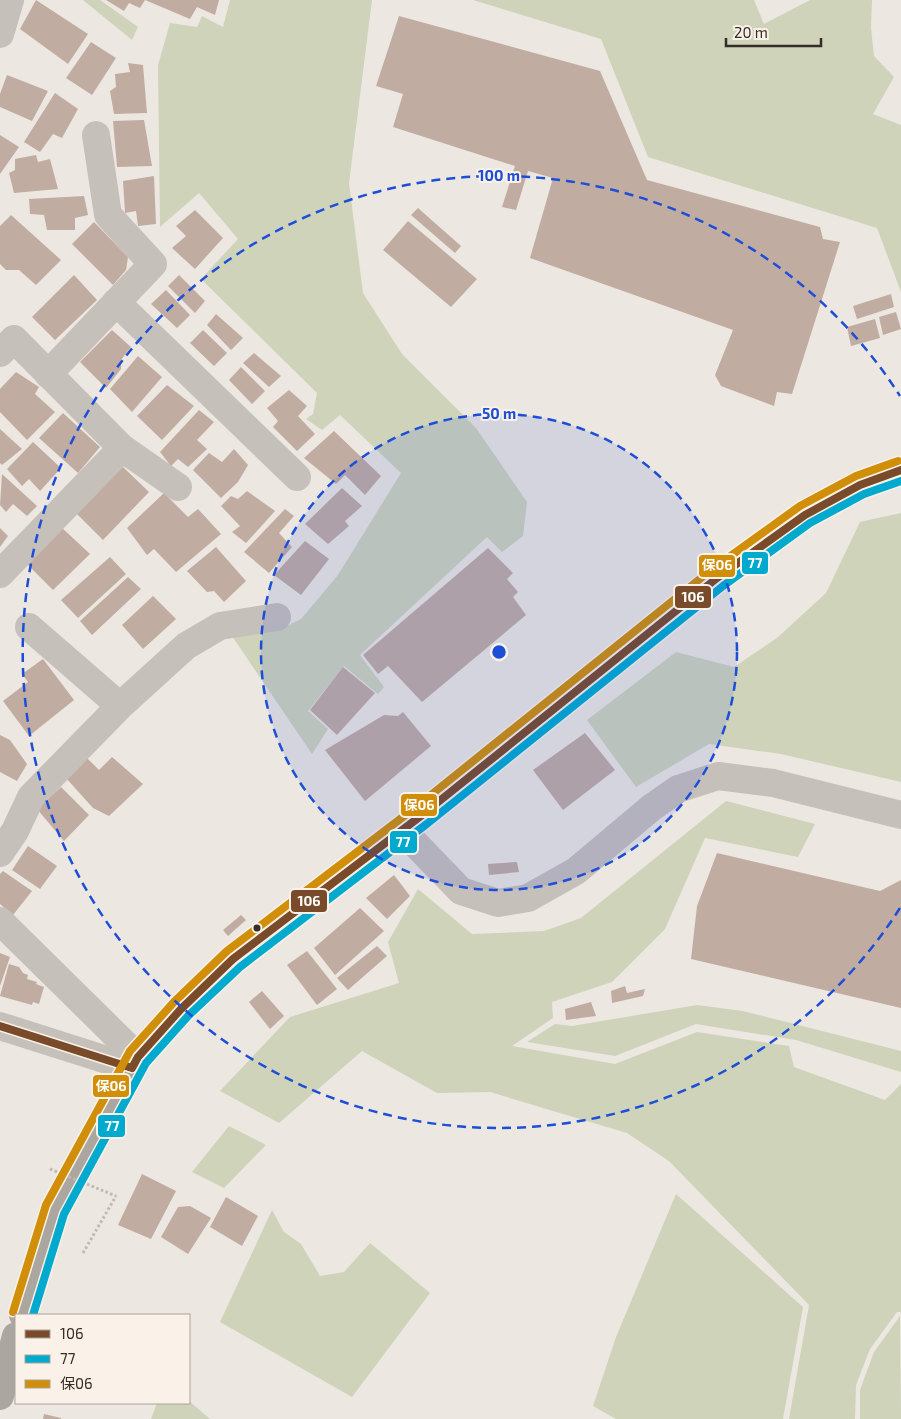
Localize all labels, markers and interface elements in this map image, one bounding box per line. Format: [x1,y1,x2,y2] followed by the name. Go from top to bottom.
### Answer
[726,15,821,47] scale bar
[734,23,768,41] text: 20 m
[478,166,520,184] text: 100 m
[482,404,516,422] text: 50 m
[741,551,769,575] line badge: 77
[698,554,736,578] line badge: 保06
[748,554,763,571] text: 77
[701,556,733,573] text: 保06
[674,585,712,609] line badge: 106
[681,588,705,605] text: 106
[490,643,508,661] centre of rings
[400,793,438,817] line badge: 保06
[403,796,435,813] text: 保06
[389,830,418,854] line badge: 77
[396,833,411,850] text: 77
[290,889,328,913] line badge: 106
[297,892,321,909] text: 106
[252,923,262,933] unlabelled marker
[92,1074,130,1098] line badge: 保06
[95,1077,127,1094] text: 保06
[97,1114,126,1138] line badge: 77
[105,1117,120,1134] text: 77
[15,1314,190,1404] legend
[60,1324,84,1342] text: 106
[60,1349,76,1367] text: 77
[60,1374,93,1392] text: 保06

